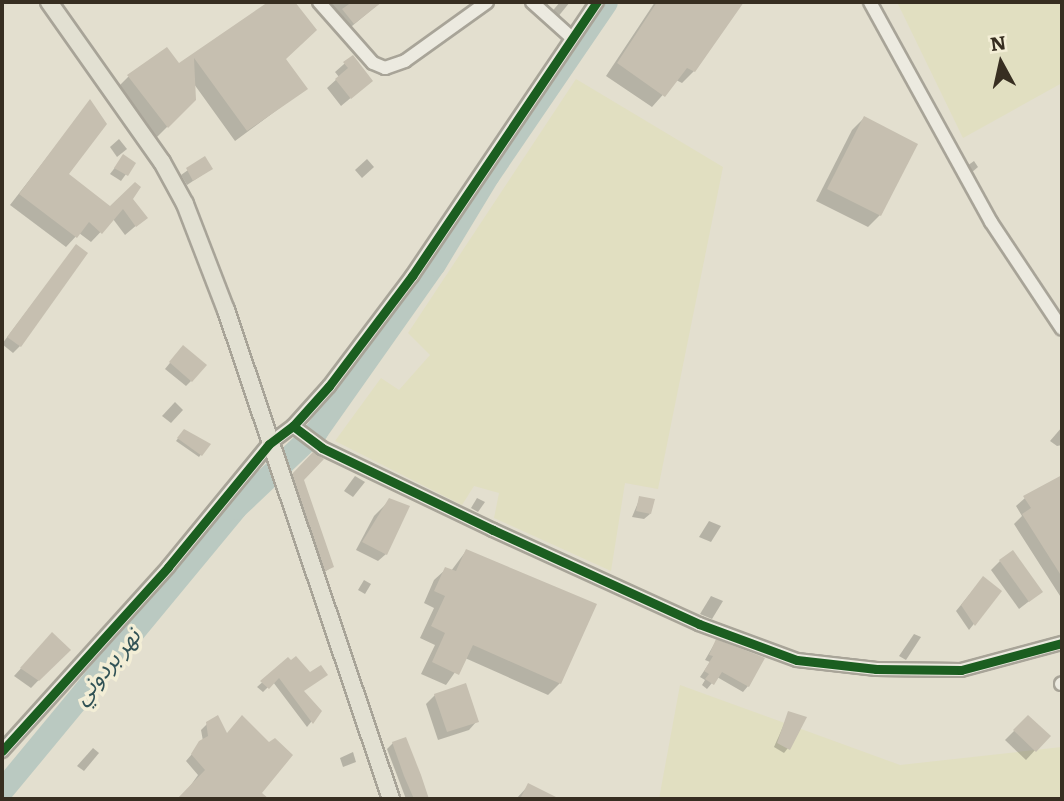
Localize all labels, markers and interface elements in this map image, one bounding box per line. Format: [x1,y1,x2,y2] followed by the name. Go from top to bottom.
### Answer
[988,27,1008,57] text: N
[966,28,1036,98] north arrow
[65,622,145,708] water label: نهر بردوني

